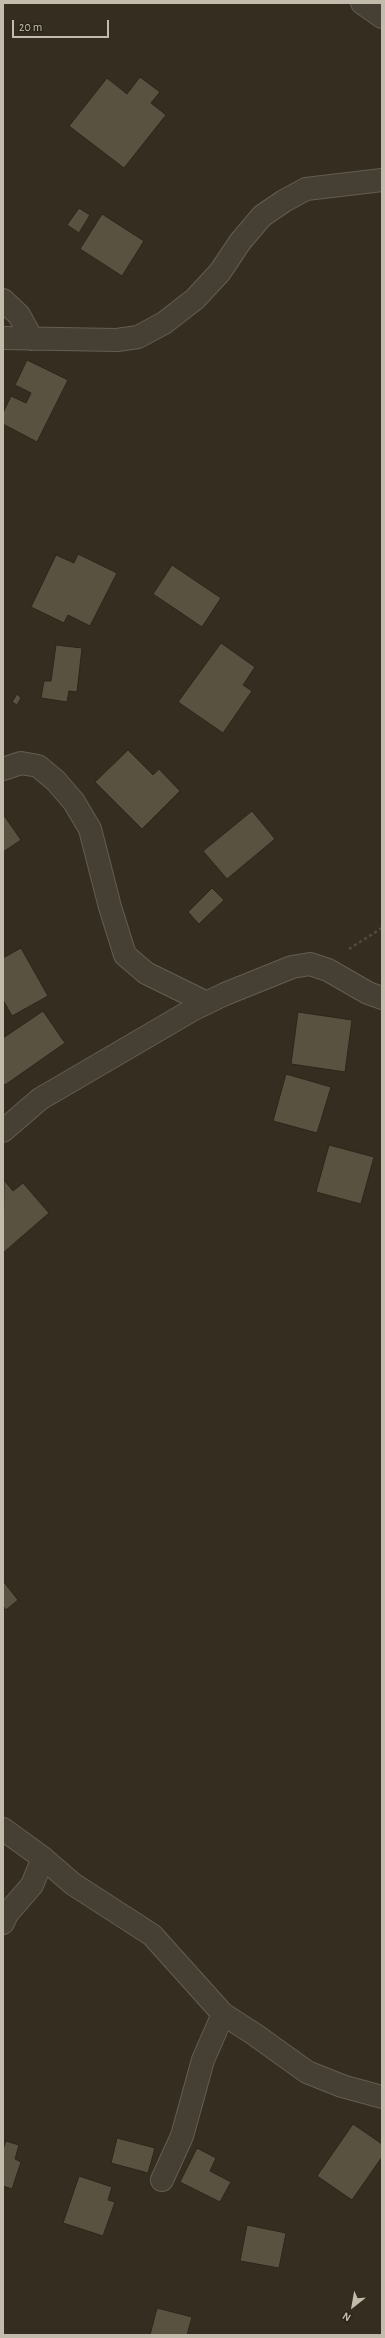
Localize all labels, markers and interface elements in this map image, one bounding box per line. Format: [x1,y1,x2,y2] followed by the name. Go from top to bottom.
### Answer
[14,12,111,38] scale bar
[19,21,42,33] text: 20 m
[333,2286,373,2326] north arrow
[340,2310,353,2323] text: N

